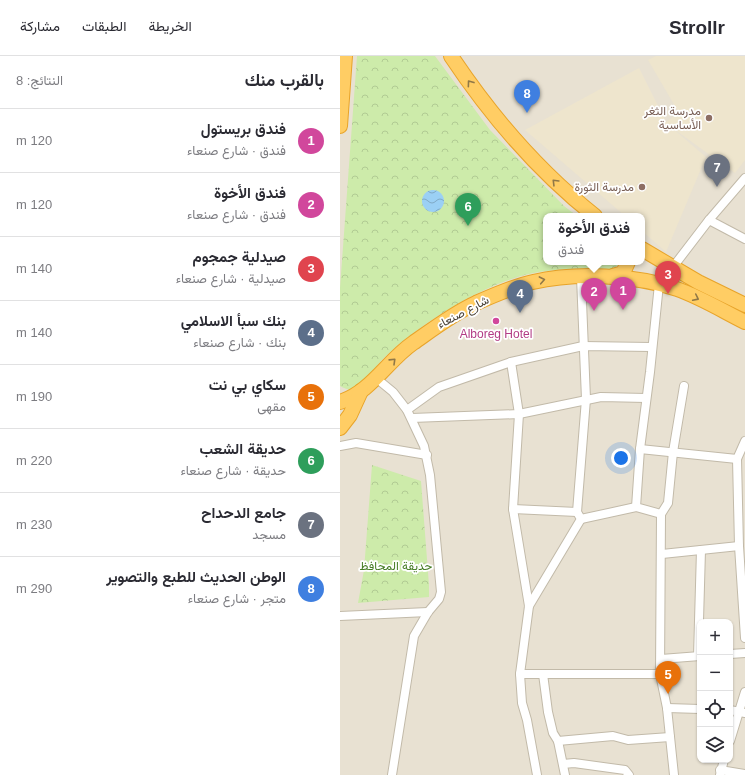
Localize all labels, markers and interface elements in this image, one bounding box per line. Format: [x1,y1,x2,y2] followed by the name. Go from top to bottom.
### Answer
[669,17,725,38] text: Strollr
[20,18,60,34] text: مشاركة
[82,18,126,34] text: الطبقات
[148,18,192,34] text: الخريطة
[245,71,324,90] text: بالقرب منك
[16,73,63,88] text: النتائج: 8
[514,80,540,113] pin: 8
[468,81,475,88] one-way arrow
[643,104,701,132] place label: مدرسة الثغر الأساسية
[704,113,714,123] marker: مدرسة الثغر الأساسية
[201,120,286,137] text: فندق بريستول
[16,133,52,148] text: 120 m
[307,133,315,148] text: 1
[187,143,286,158] text: فندق · شارع صنعاء
[704,154,730,187] pin: 7
[552,179,560,186] one-way arrow
[574,180,634,195] place label: مدرسة الثورة
[637,182,647,192] marker: مدرسة الثورة
[214,184,286,201] text: فندق الأخوة
[455,193,481,226] pin: 6
[16,197,52,212] text: 120 m
[307,197,315,212] text: 2
[187,207,286,222] text: فندق · شارع صنعاء
[543,213,645,265] popup
[558,219,630,236] text: فندق الأخوة
[558,242,584,257] text: فندق
[193,248,286,265] text: صيدلية جمجوم
[16,261,52,276] text: 140 m
[307,261,315,276] text: 3
[655,261,681,294] pin: 3
[176,271,286,286] text: صيدلية · شارع صنعاء
[539,276,545,285] one-way arrow
[610,277,636,310] pin: 1
[581,278,607,311] pin: 2
[507,280,533,313] pin: 4
[435,293,492,333] street label: شارع صنعاء
[692,293,699,301] one-way arrow
[181,312,286,329] text: بنك سبأ الاسلامي
[491,316,501,326] marker: Alboreg Hotel
[16,325,52,340] text: 140 m
[307,325,315,340] text: 4
[460,327,532,341] place label: Alboreg Hotel
[193,335,286,350] text: بنك · شارع صنعاء
[388,359,396,366] one-way arrow
[209,376,286,393] text: سكاي بي نت
[16,389,52,404] text: 190 m
[307,389,315,404] text: 5
[257,399,286,414] text: مقهى
[200,440,286,457] text: حديقة الشعب
[611,448,631,468] your location
[16,453,52,468] text: 220 m
[307,453,315,468] text: 6
[180,463,286,478] text: حديقة · شارع صنعاء
[201,504,286,521] text: جامع الدحداح
[16,517,52,532] text: 230 m
[307,517,315,532] text: 7
[252,527,286,542] text: مسجد
[360,559,432,573] park label: حديقة المحافظ
[106,568,286,585] text: الوطن الحديث للطبع والتصوير
[16,581,52,596] text: 290 m
[307,581,315,596] text: 8
[188,591,286,606] text: متجر · شارع صنعاء
[697,619,733,763] map controls
[697,619,733,655] button: +
[697,655,733,691] button: −
[655,661,681,694] pin: 5
[697,691,733,727] button: locate
[697,727,733,763] button: layers

